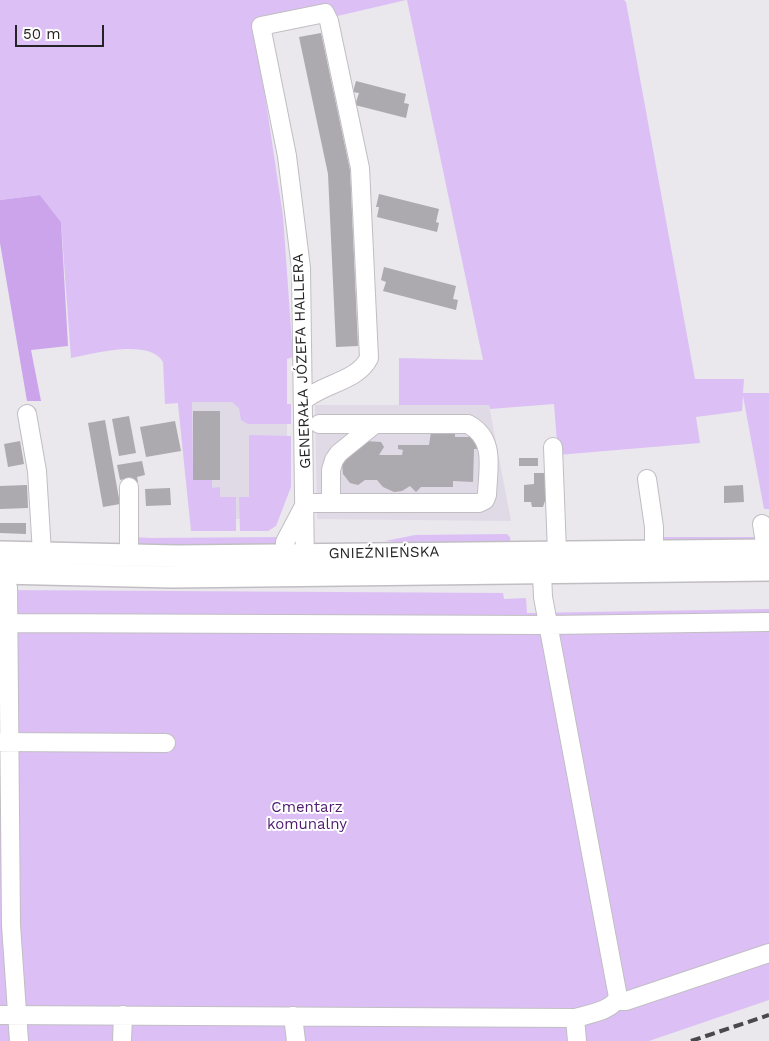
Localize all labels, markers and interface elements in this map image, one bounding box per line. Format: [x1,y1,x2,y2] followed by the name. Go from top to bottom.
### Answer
[18,15,106,47] scale bar
[23,25,60,43] text: 50 m
[289,253,315,469] street label: GENERAŁA JÓZEFA HALLERA
[328,543,440,563] street label: GNIEŹNIEŃSKA
[267,799,347,834] park label: Cmentarz komunalny

